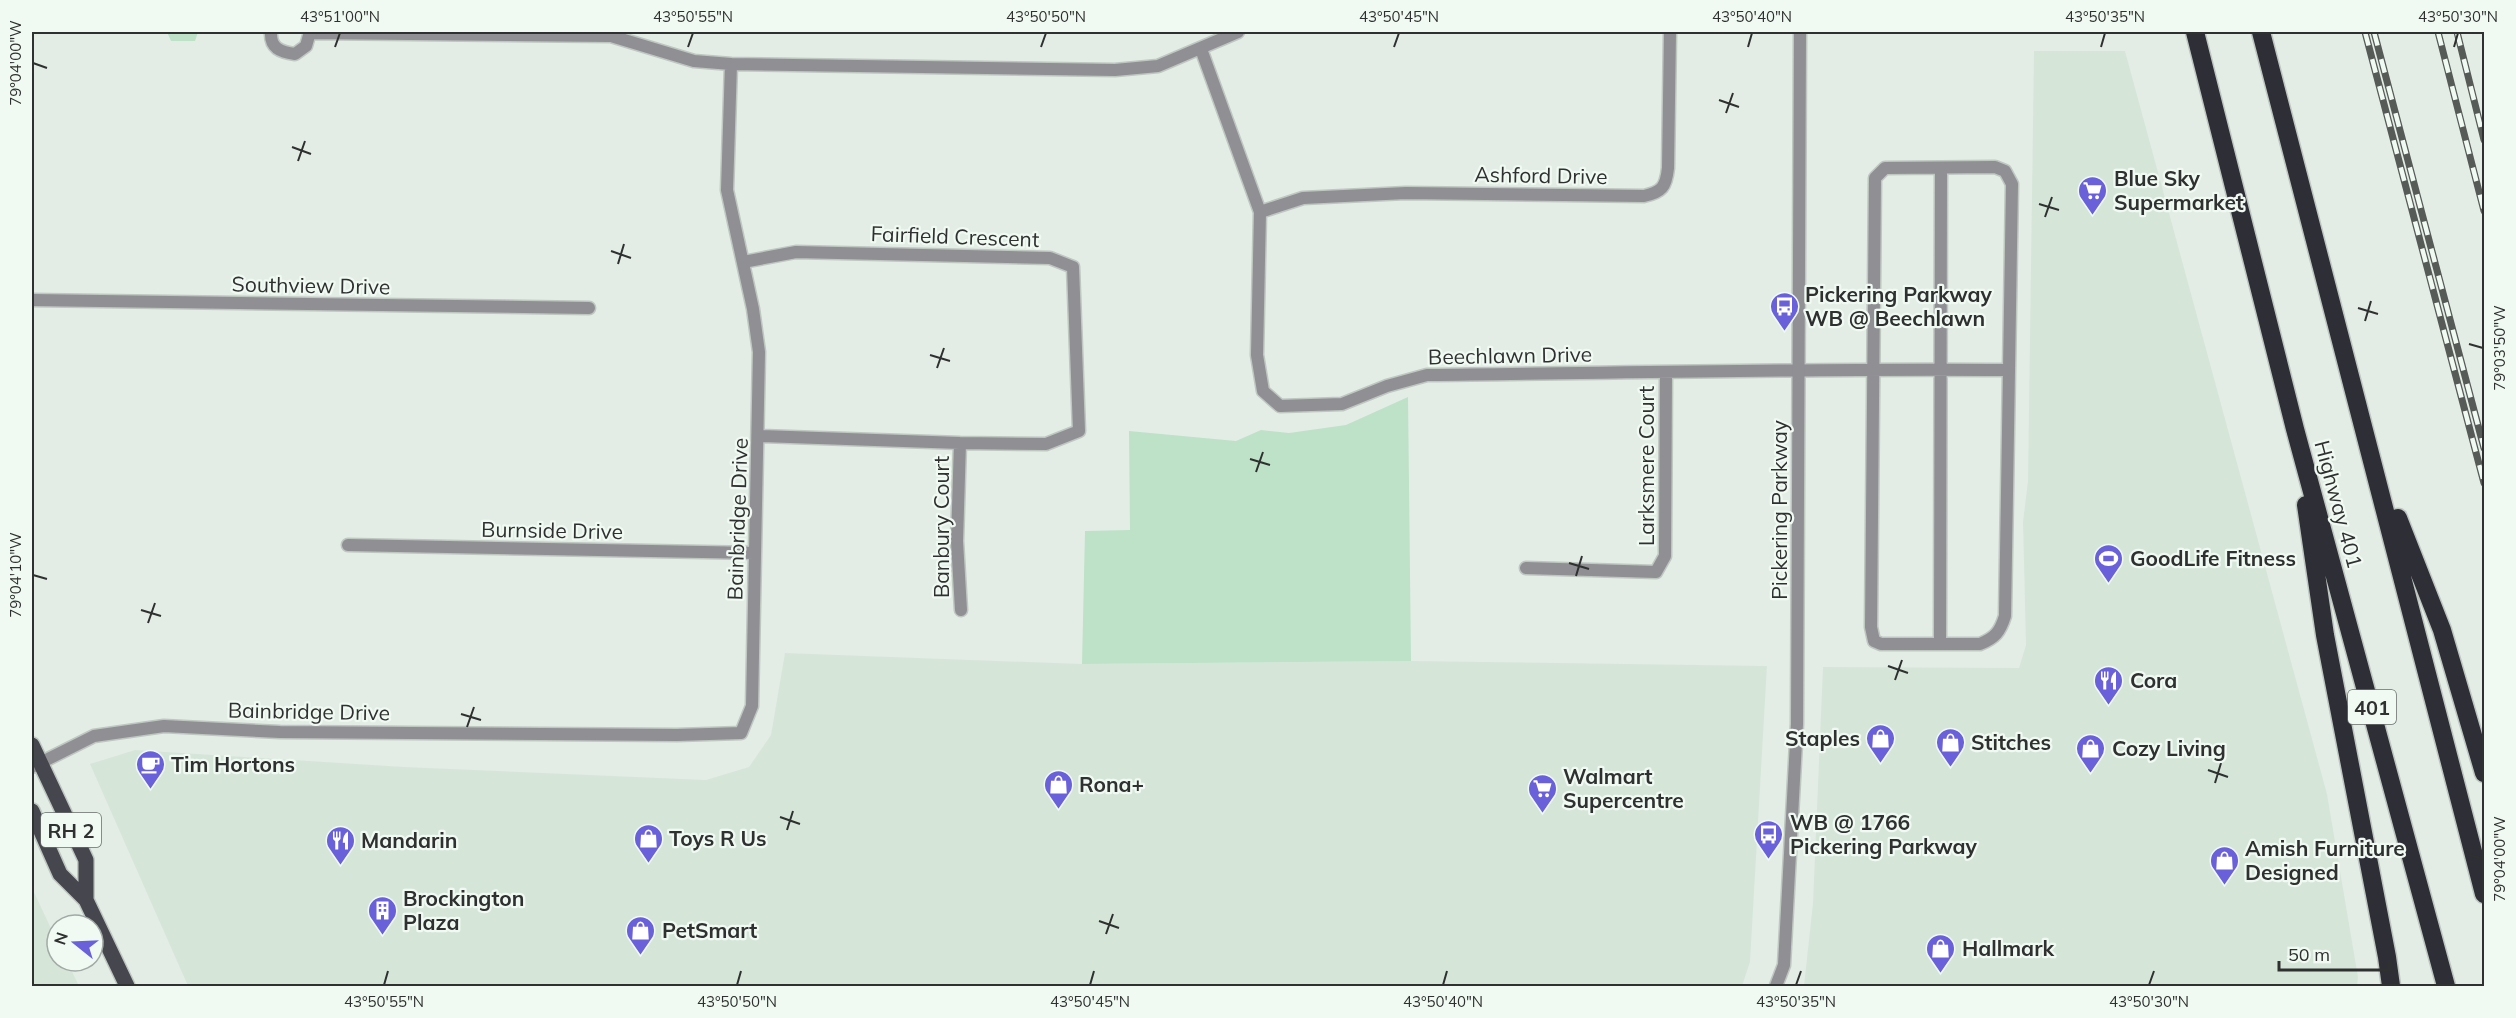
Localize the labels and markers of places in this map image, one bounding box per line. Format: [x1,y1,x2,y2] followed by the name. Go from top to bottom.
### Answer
[2114,165,2244,215] place label: Blue Sky Supermarket
[2077,174,2109,216] supermarket icon: Blue Sky Supermarket
[1805,281,1992,331] place label: Pickering Parkway WB @ Beechlawn
[1768,290,1800,332] bus stop icon: Pickering Parkway WB @ Beechlawn
[2093,542,2125,584] sports icon: GoodLife Fitness
[2130,545,2296,571] place label: GoodLife Fitness
[2093,664,2125,706] restaurant icon: Cora
[2130,667,2177,693] place label: Cora
[1865,722,1897,764] shop icon: Staples
[1785,725,1860,751] place label: Staples
[1934,726,1966,768] shop icon: Stitches
[1971,729,2051,755] place label: Stitches
[2075,732,2107,774] shop icon: Cozy Living
[2112,735,2226,761] place label: Cozy Living
[134,748,166,790] cafe icon: Tim Hortons
[171,751,295,777] place label: Tim Hortons
[1563,763,1684,813] place label: Walmart Supercentre
[1042,768,1074,810] shop icon: Rona+
[1079,771,1144,797] place label: Rona+
[1526,772,1558,814] supermarket icon: Walmart Supercentre
[1790,809,1977,859] place label: WB @ 1766 Pickering Parkway
[1753,818,1785,860] bus stop icon: WB @ 1766 Pickering Parkway
[632,822,664,864] shop icon: Toys R Us
[324,824,356,866] restaurant icon: Mandarin
[669,825,767,851] place label: Toys R Us
[361,827,457,853] place label: Mandarin
[2245,835,2405,885] place label: Amish Furniture Designed
[2208,844,2240,886] shop icon: Amish Furniture Designed
[403,885,524,935] place label: Brockington Plaza
[366,894,398,936] building icon: Brockington Plaza
[625,914,657,956] shop icon: PetSmart
[662,917,757,943] place label: PetSmart
[1925,932,1957,974] shop icon: Hallmark
[1962,935,2054,961] place label: Hallmark

